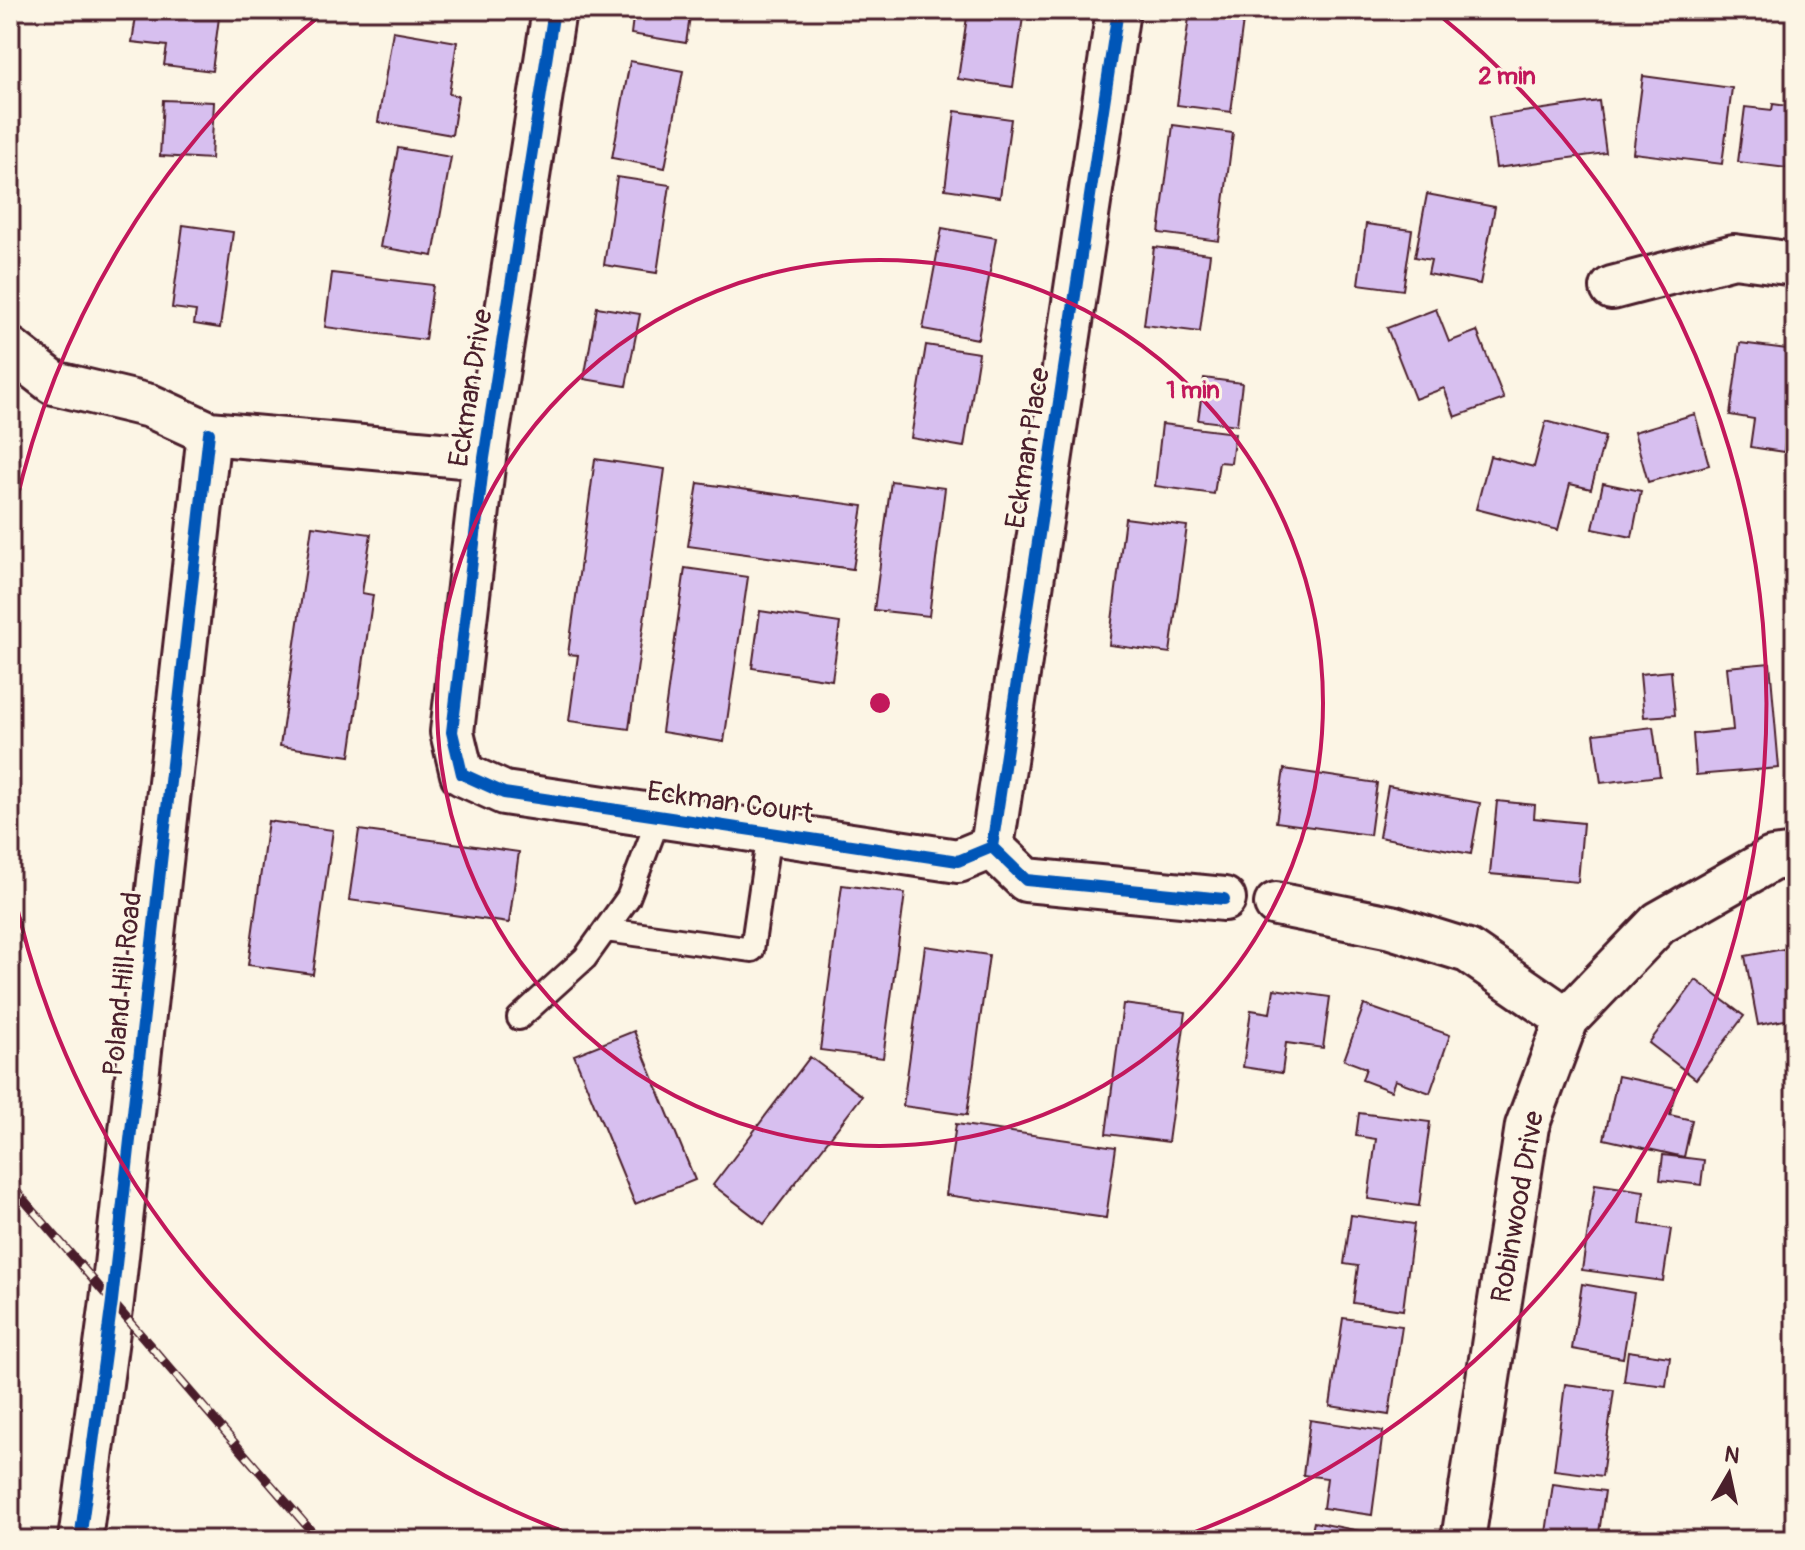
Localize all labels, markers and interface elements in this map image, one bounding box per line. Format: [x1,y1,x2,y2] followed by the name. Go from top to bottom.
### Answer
[1478,62,1536,91] text: 2 min
[441,306,501,469] street label: Eckman Drive
[998,365,1058,531] street label: Eckman Place
[1166,376,1220,405] text: 1 min
[866,689,894,717] centre of rings
[645,774,816,832] street label: Eckman Court
[96,890,150,1078] street label: Poland Hill Road
[1484,1108,1552,1306] street label: Robinwood Drive
[1689,1434,1769,1514] north arrow
[1722,1440,1742,1470] text: N

